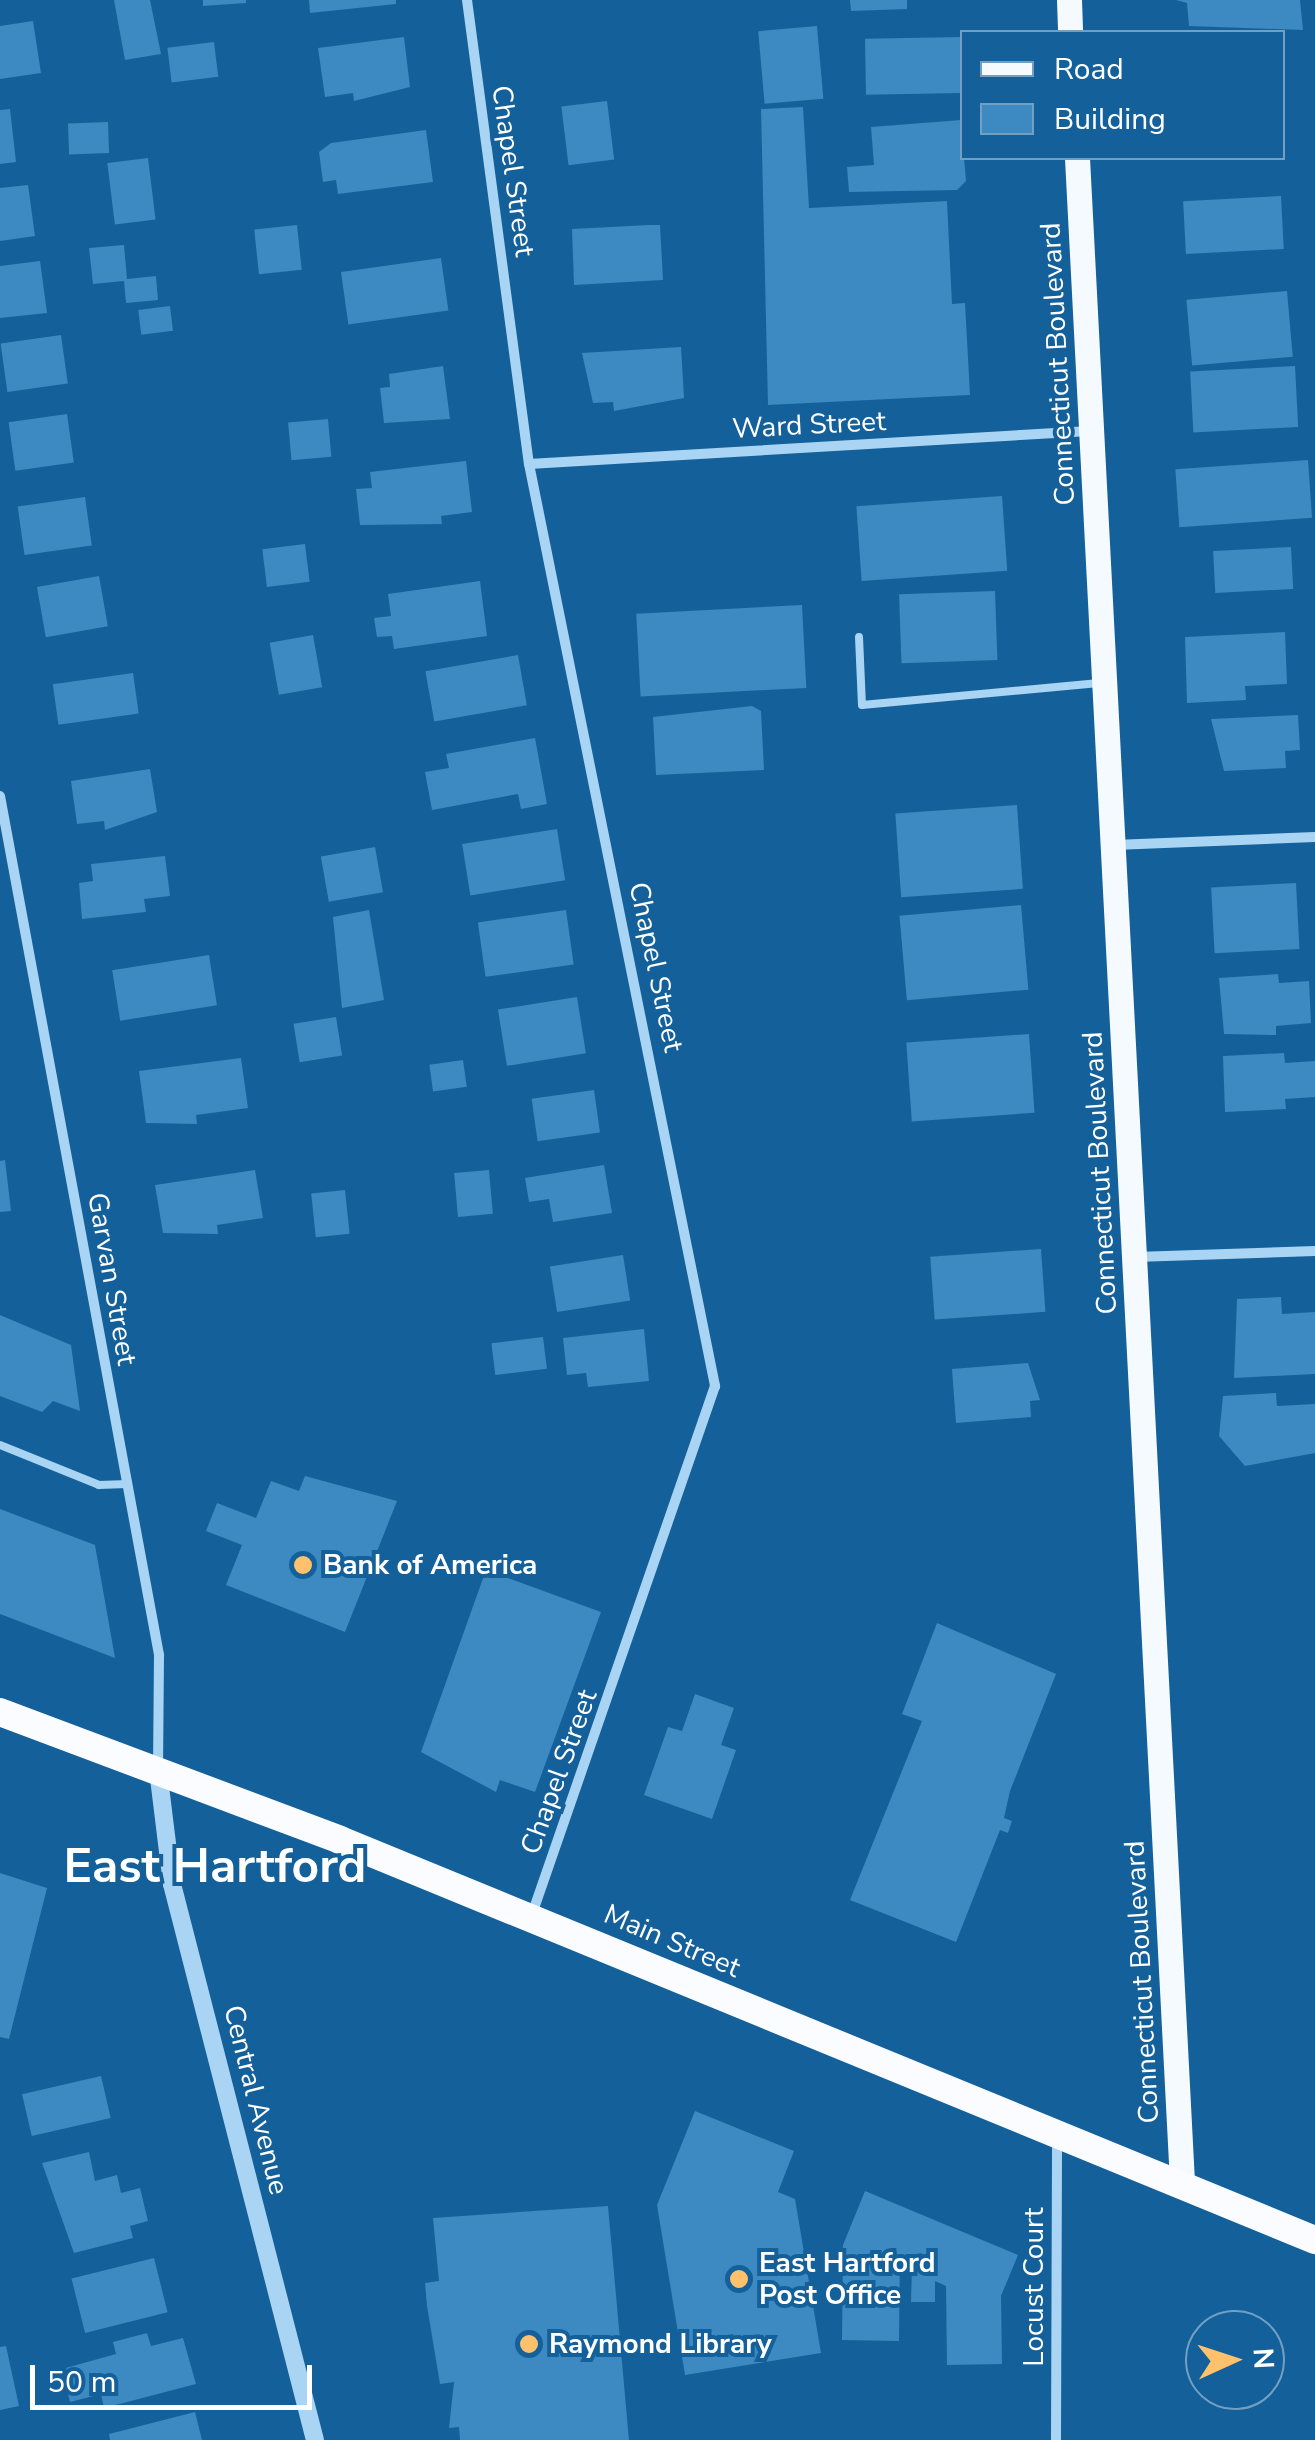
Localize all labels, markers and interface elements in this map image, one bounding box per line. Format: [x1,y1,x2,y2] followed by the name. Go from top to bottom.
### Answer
[960,30,1285,160] legend
[1054,49,1124,90] text: Road
[484,83,542,259] street label: Chapel Street
[1054,99,1166,140] text: Building
[1034,222,1082,506] street label: Connecticut Boulevard
[731,404,887,446] street label: Ward Street
[622,879,690,1055] street label: Chapel Street
[1076,1031,1124,1315] street label: Connecticut Boulevard
[80,1190,144,1368] street label: Garvan Street
[323,1548,537,1582] place label: Bank of America
[292,1554,314,1576] marker: Bank of America
[514,1685,604,1859] street label: Chapel Street
[64,1838,366,1896] district label: East Hartford
[1118,1840,1166,2124] street label: Connecticut Boulevard
[599,1897,745,1985] street label: Main Street
[216,2002,296,2198] street label: Central Avenue
[1017,2207,1051,2367] street label: Locust Court
[759,2246,936,2312] place label: East Hartford Post Office
[728,2268,750,2290] marker: East Hartford Post Office
[1185,2310,1285,2410] north arrow
[549,2327,772,2361] place label: Raymond Library
[518,2333,540,2355] marker: Raymond Library
[35,2345,318,2407] scale bar
[1243,2347,1282,2370] text: N
[47,2362,116,2403] text: 50 m

